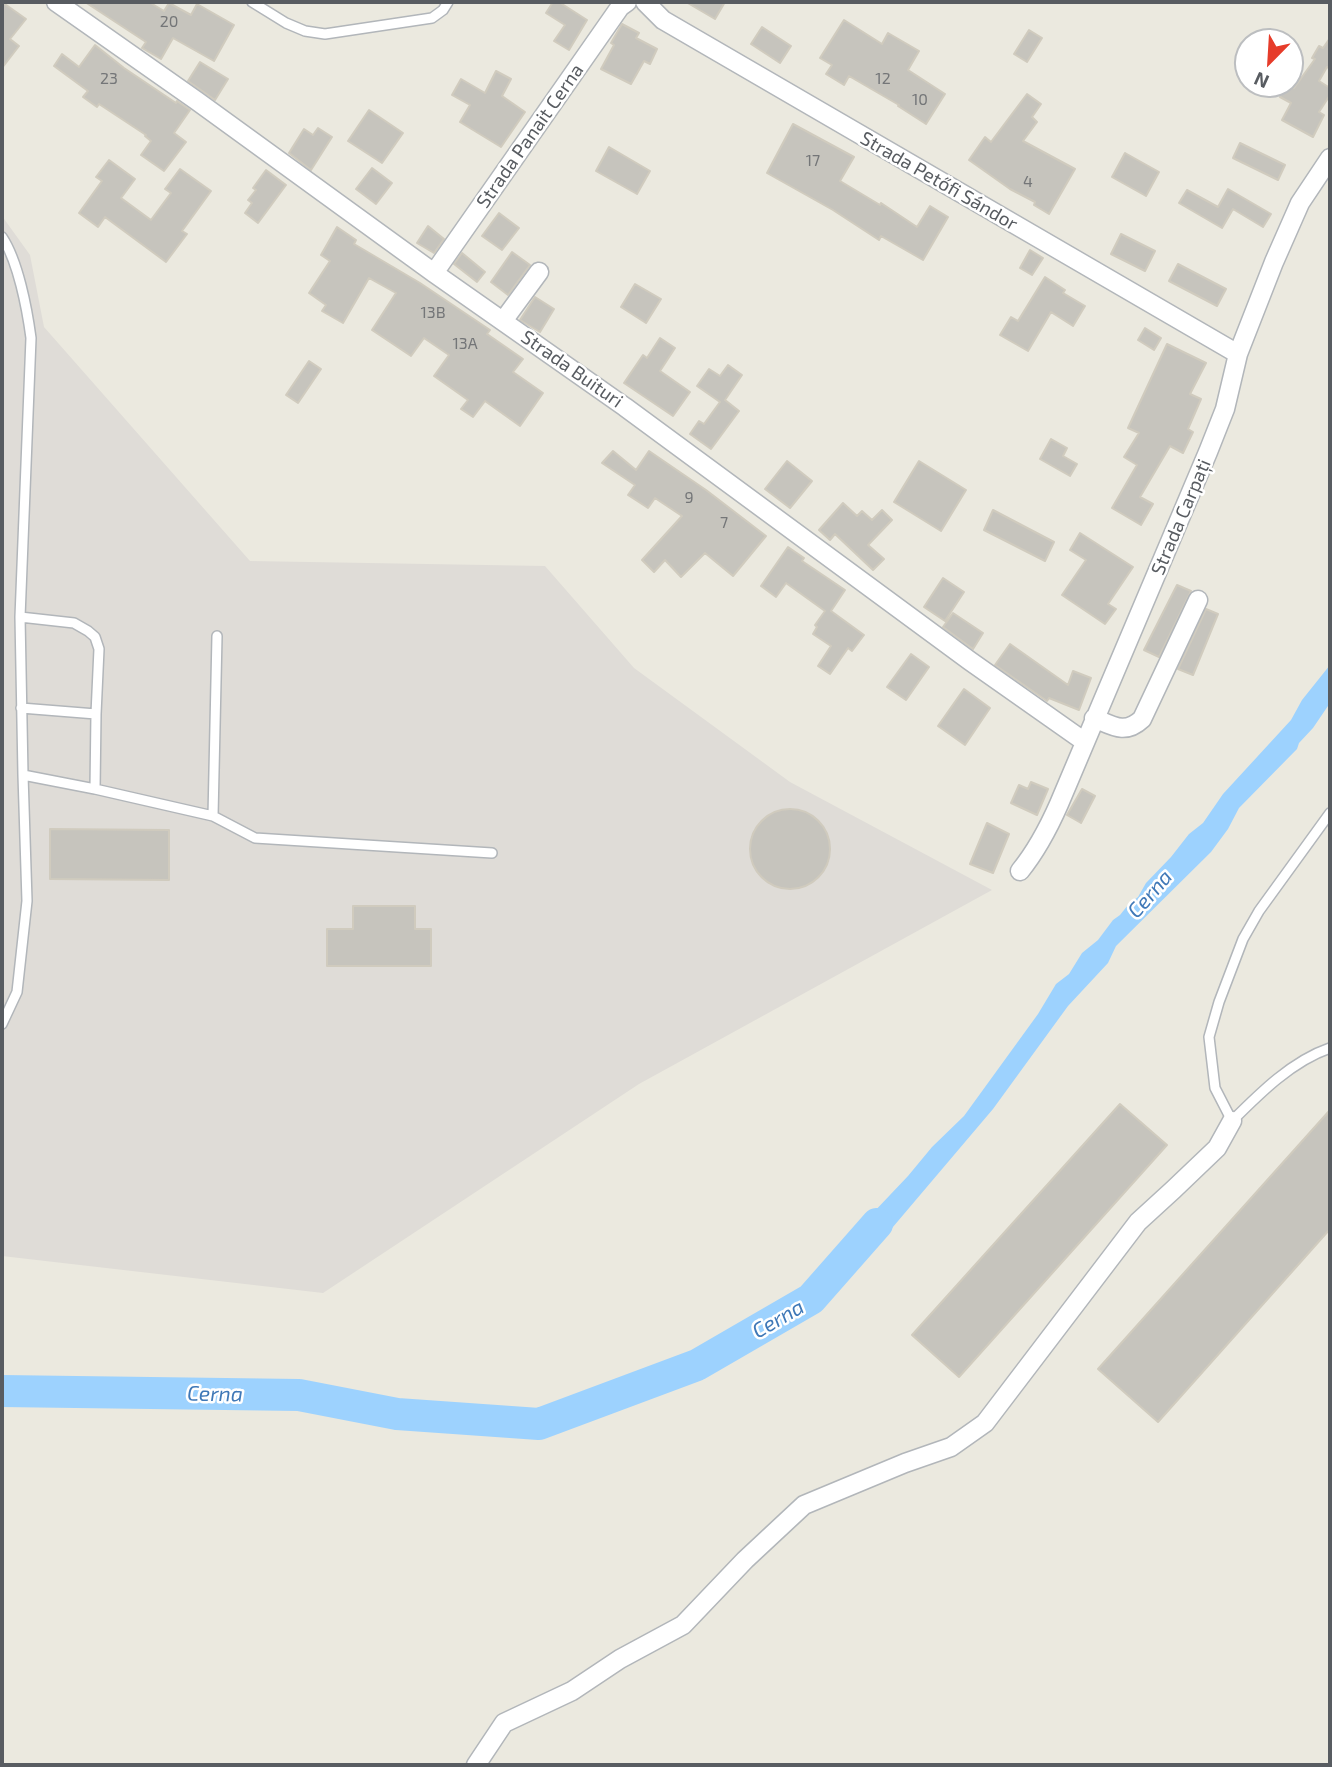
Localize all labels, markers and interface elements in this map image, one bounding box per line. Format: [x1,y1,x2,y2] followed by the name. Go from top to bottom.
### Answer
[160,12,178,32] house number: 20
[1234,28,1304,98] north arrow
[472,60,588,212] street label: Strada Panait Cerna
[1250,68,1272,94] text: N
[100,69,118,89] house number: 23
[875,69,891,89] house number: 12
[912,90,928,110] house number: 10
[856,127,1022,235] street label: Strada Petőfi Sándor
[806,151,820,171] house number: 17
[1023,172,1033,192] house number: 4
[420,303,446,323] house number: 13B
[517,326,627,412] street label: Strada Buituri
[452,334,478,354] house number: 13A
[1146,456,1216,578] street label: Strada Carpați
[684,488,694,508] house number: 9
[720,513,728,533] house number: 7
[1122,865,1178,923] water label: Cerna
[748,1294,808,1344] water label: Cerna
[187,1381,243,1407] water label: Cerna

